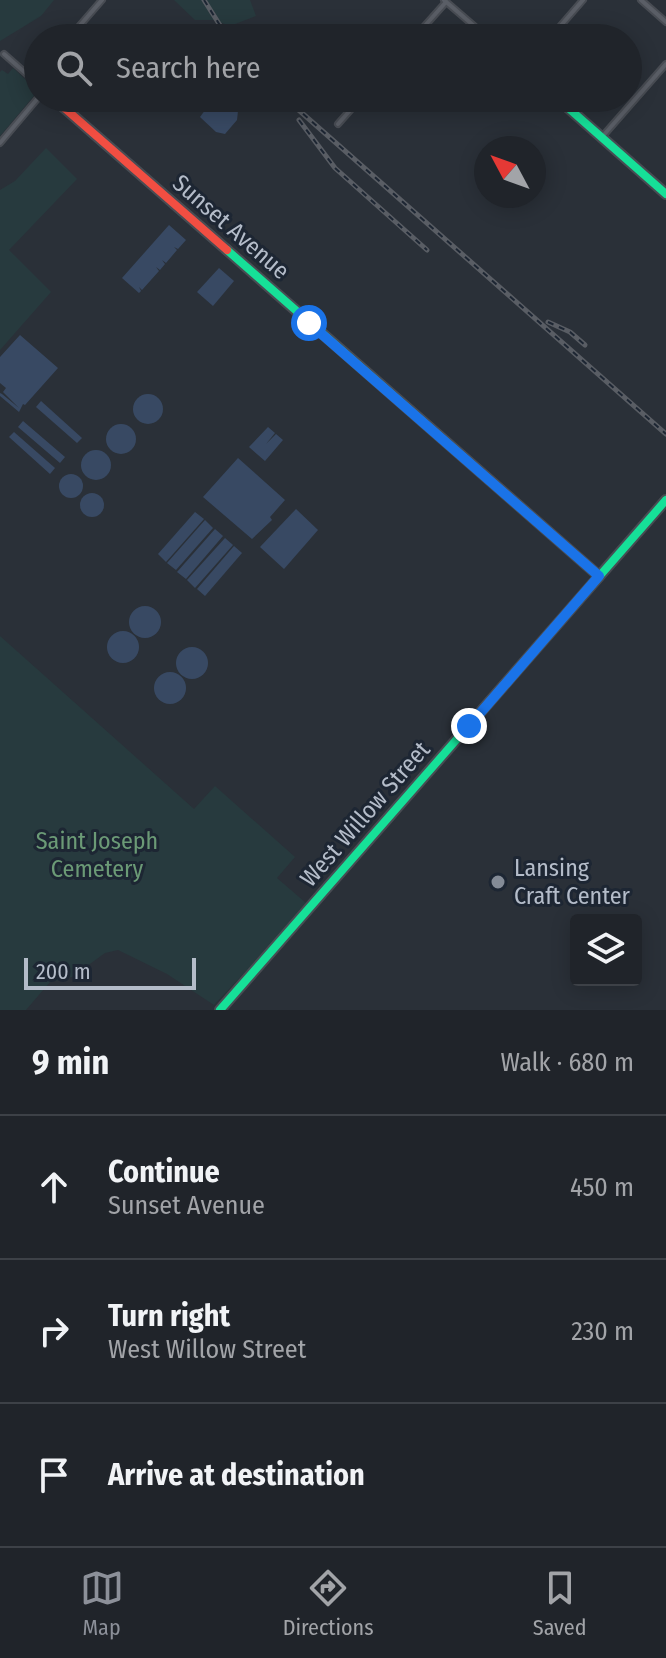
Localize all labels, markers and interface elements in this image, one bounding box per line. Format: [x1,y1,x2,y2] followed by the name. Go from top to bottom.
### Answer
[24,24,642,112] search box
[52,46,96,90] icon: search
[116,50,261,86] text: Search here
[474,136,546,208] north arrow
[167,169,295,285] street label: Sunset Avenue
[291,305,327,341] route start
[451,708,487,744] route end
[294,736,436,892] street label: West Willow Street
[36,827,158,883] park label: Saint Joseph Cemetery
[514,854,631,910] place label: Lansing Craft Center
[489,873,507,891] marker: Lansing Craft Center
[570,914,642,986] map controls
[570,914,642,986] button: layers
[24,954,196,990] scale bar
[36,958,91,985] text: 200 m
[32,1042,109,1083] text: 9 min
[501,1047,634,1078] text: Walk · 680 m
[108,1154,220,1190] text: Continue
[32,1165,76,1209] icon: ahead
[570,1172,634,1203] text: 450 m
[108,1190,265,1221] text: Sunset Avenue
[108,1298,230,1334] text: Turn right
[32,1309,76,1353] icon: right
[571,1316,634,1347] text: 230 m
[108,1334,306,1365] text: West Willow Street
[32,1453,76,1497] icon: arrive
[108,1457,365,1493] text: Arrive at destination
[80,1566,124,1641] tab: Map
[283,1566,374,1641] tab: Directions
[533,1566,586,1641] tab: Saved

